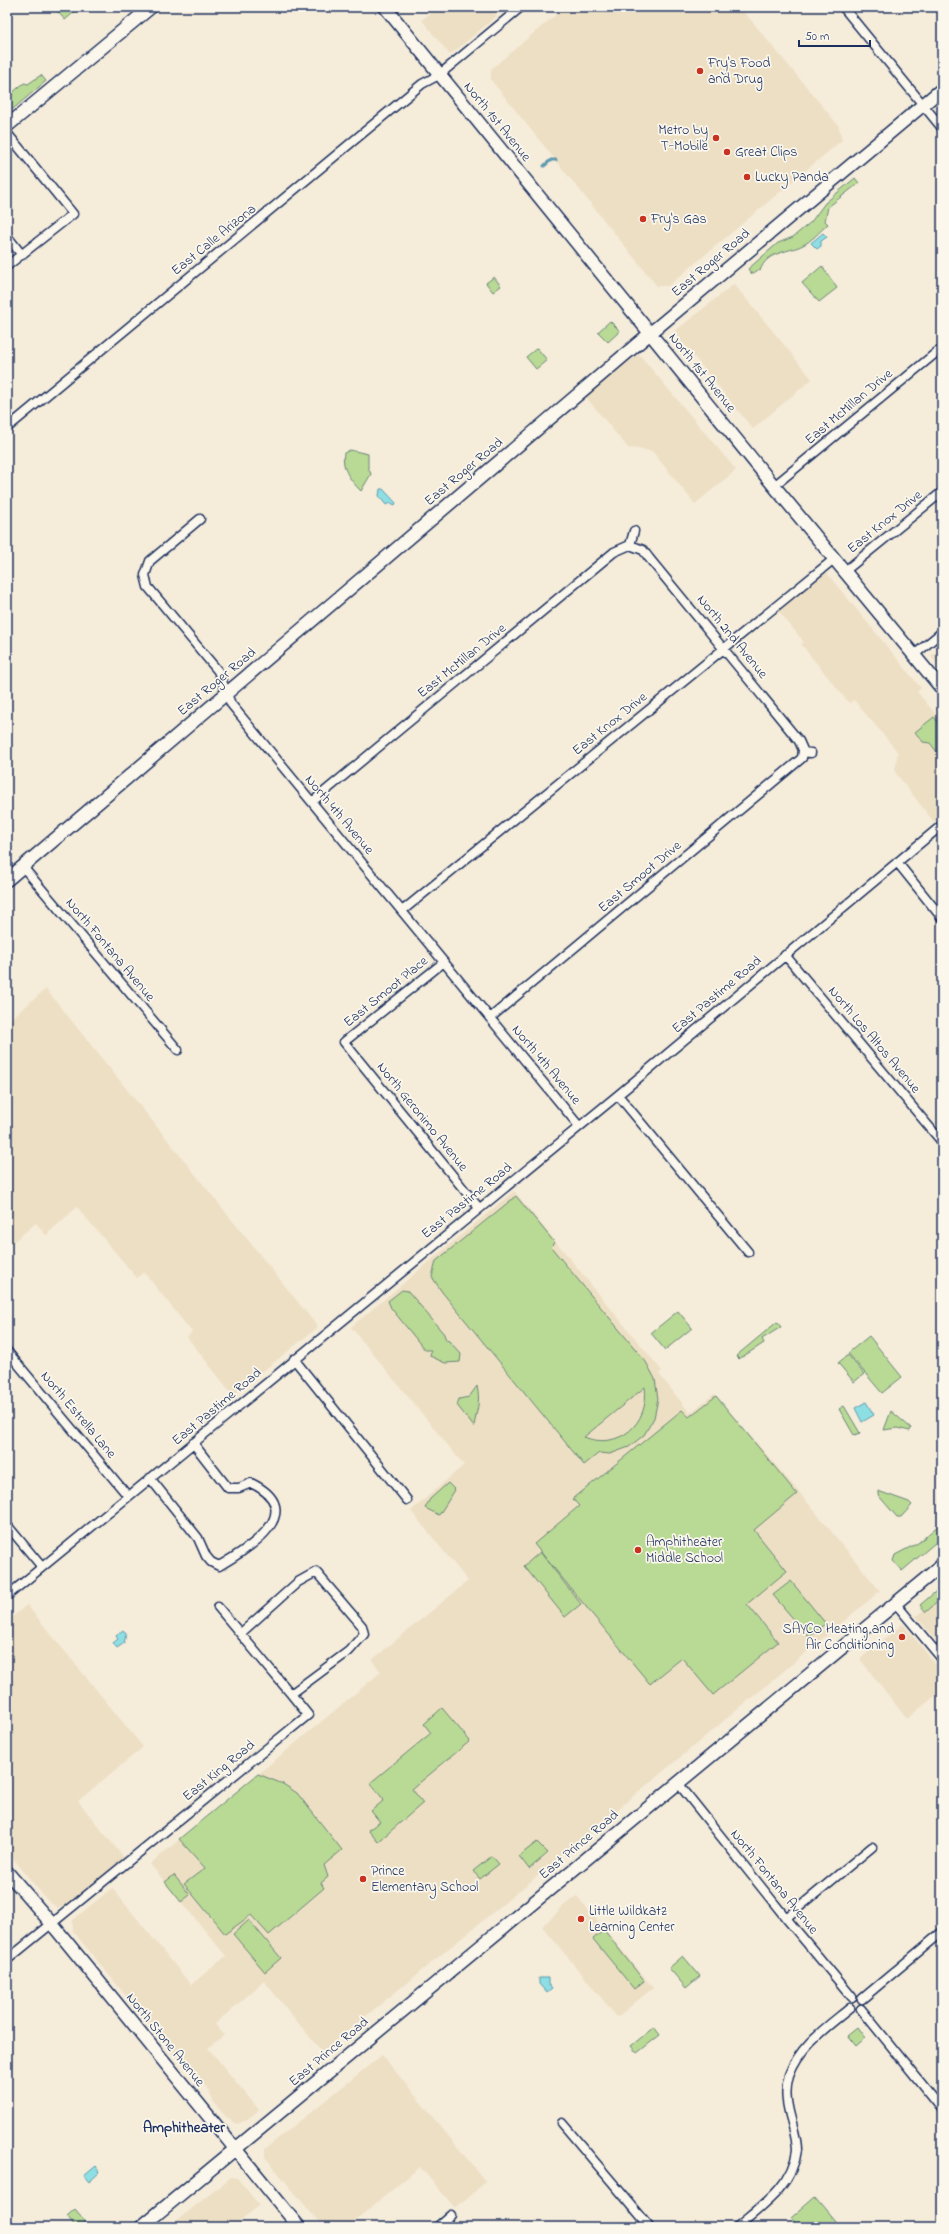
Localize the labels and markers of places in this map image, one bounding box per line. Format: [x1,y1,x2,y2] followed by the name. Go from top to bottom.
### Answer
[707,53,771,91] place label: Fry's Food and Drug
[695,66,705,76] marker: Fry's Food and Drug
[658,120,709,157] place label: Metro by T-Mobile
[711,133,721,143] marker: Metro by T-Mobile
[735,142,797,163] place label: Great Clips
[722,147,732,157] marker: Great Clips
[755,167,829,189] place label: Lucky Panda
[742,172,752,182] marker: Lucky Panda
[650,209,707,231] place label: Fry's Gas
[638,214,648,224] marker: Fry's Gas
[646,1532,723,1569] place label: Amphitheater Middle School
[633,1545,643,1555] marker: Amphitheater Middle School
[783,1619,894,1657] place label: SAYCO Heating and Air Conditioning
[897,1632,907,1642] marker: SAYCO Heating and Air Conditioning
[371,1861,478,1899] place label: Prince Elementary School
[358,1874,368,1884] marker: Prince Elementary School
[589,1901,675,1939] place label: Little Wildkatz Learning Center
[576,1914,586,1924] marker: Little Wildkatz Learning Center

